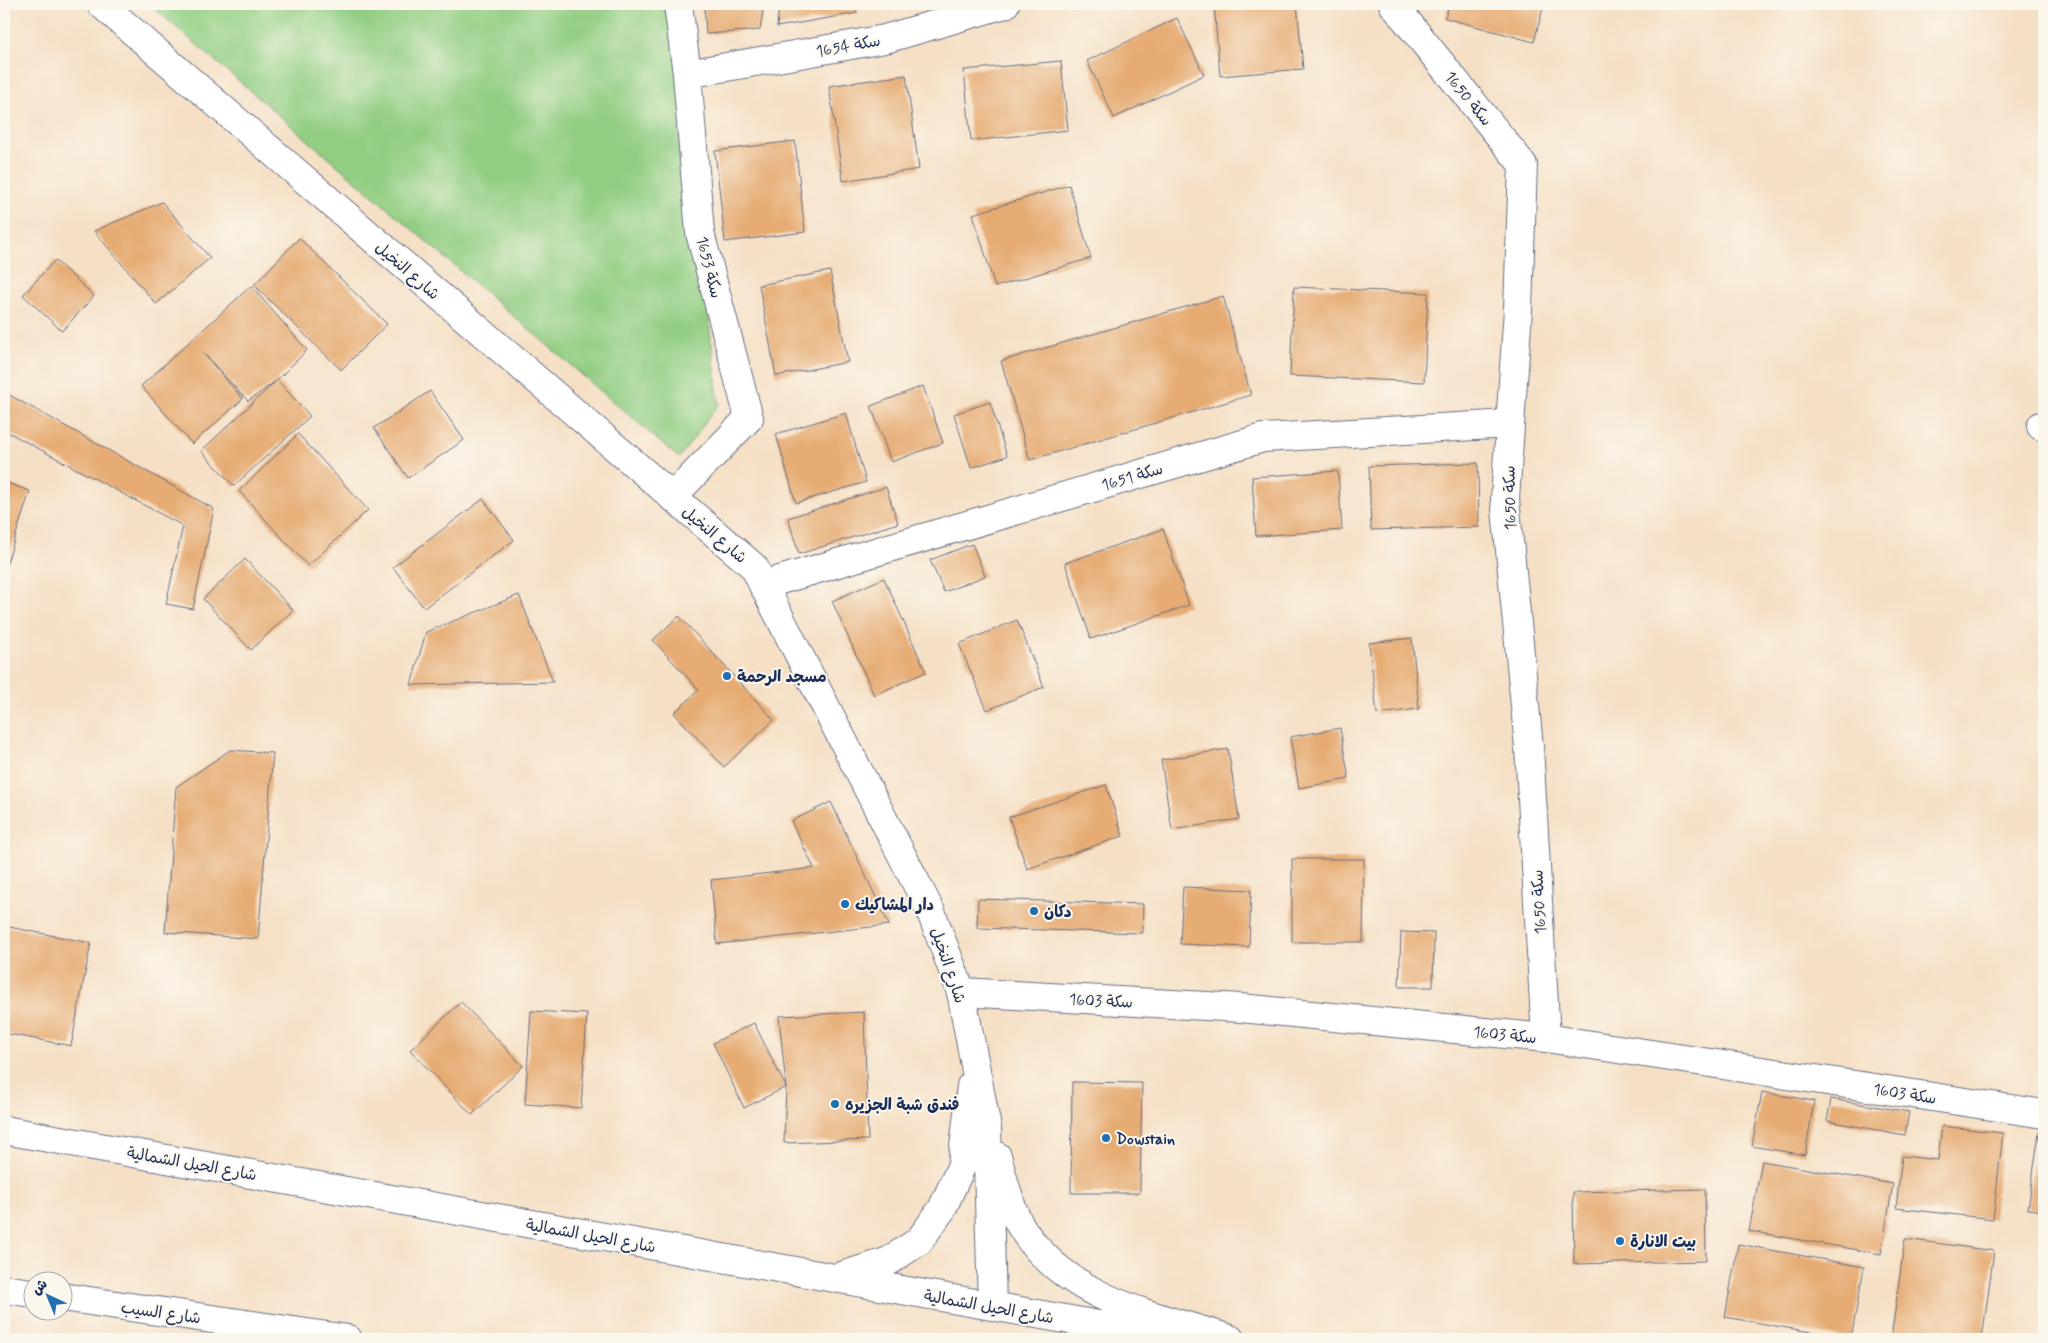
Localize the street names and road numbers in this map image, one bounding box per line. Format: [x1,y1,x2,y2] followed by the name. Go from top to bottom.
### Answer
[814,30,882,62] street label: سكة 1654
[1439,67,1496,131] street label: سكة 1650
[691,234,726,301] street label: سكة 1653
[370,237,444,305] street label: شارع النخيل
[1099,459,1166,496] street label: سكة 1651
[1499,465,1522,531] street label: سكة 1650
[677,502,751,568] street label: شارع النخيل
[1527,869,1552,935] street label: سكة 1650
[925,925,970,1006] street label: شارع النخيل
[1068,989,1133,1014] street label: سكة 1603
[1472,1022,1538,1049] street label: سكة 1603
[1872,1079,1938,1110] street label: سكة 1603
[125,1143,258,1186] street label: شارع الحيل الشمالية
[524,1215,657,1258] street label: شارع الحيل الشمالية
[922,1286,1055,1329] street label: شارع الحيل الشمالية
[119,1297,202,1329] street label: شارع السيب

